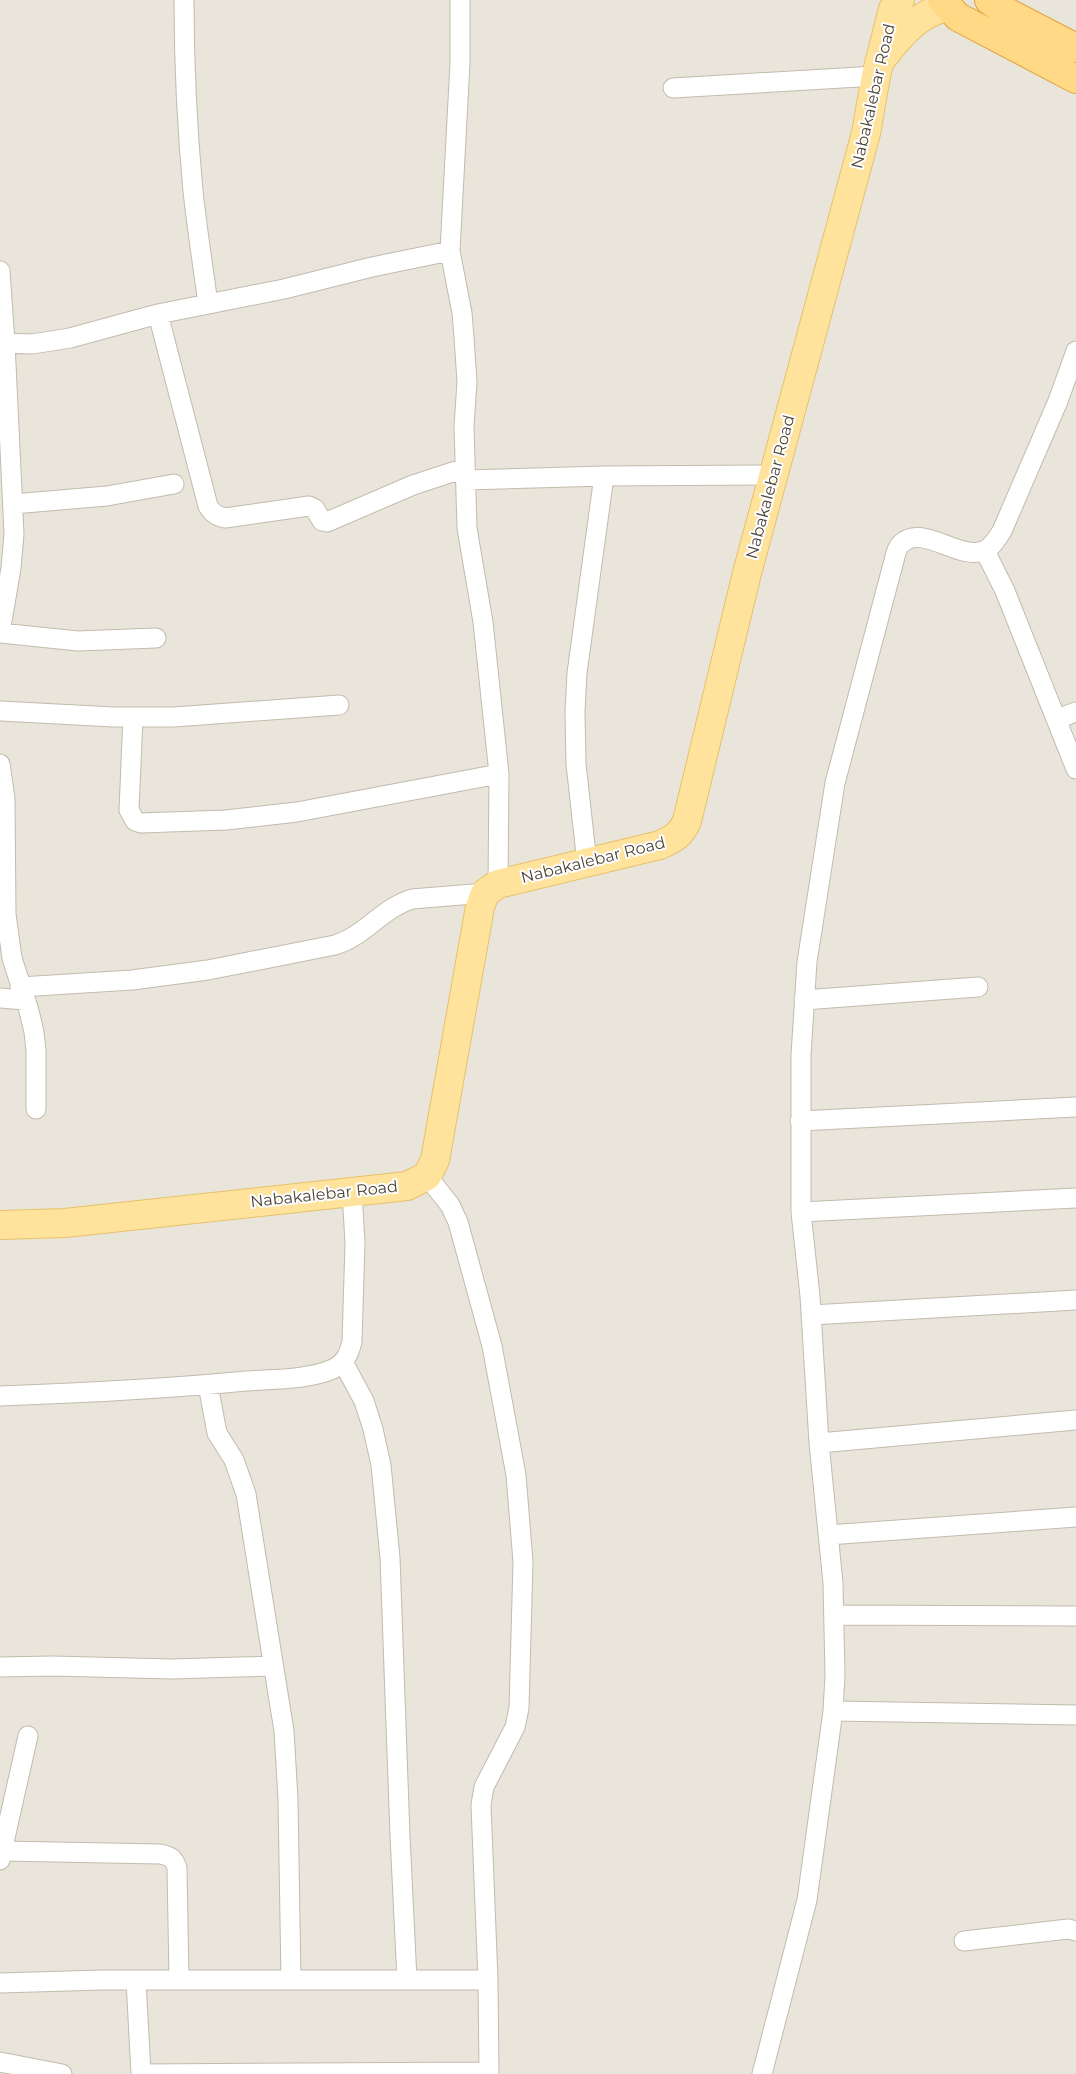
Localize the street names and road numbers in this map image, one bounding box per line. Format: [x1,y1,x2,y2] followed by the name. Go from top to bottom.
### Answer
[847,22,899,170] street label: Nabakalebar Road
[742,413,798,561] street label: Nabakalebar Road
[519,833,667,887] street label: Nabakalebar Road
[249,1177,399,1211] street label: Nabakalebar Road

